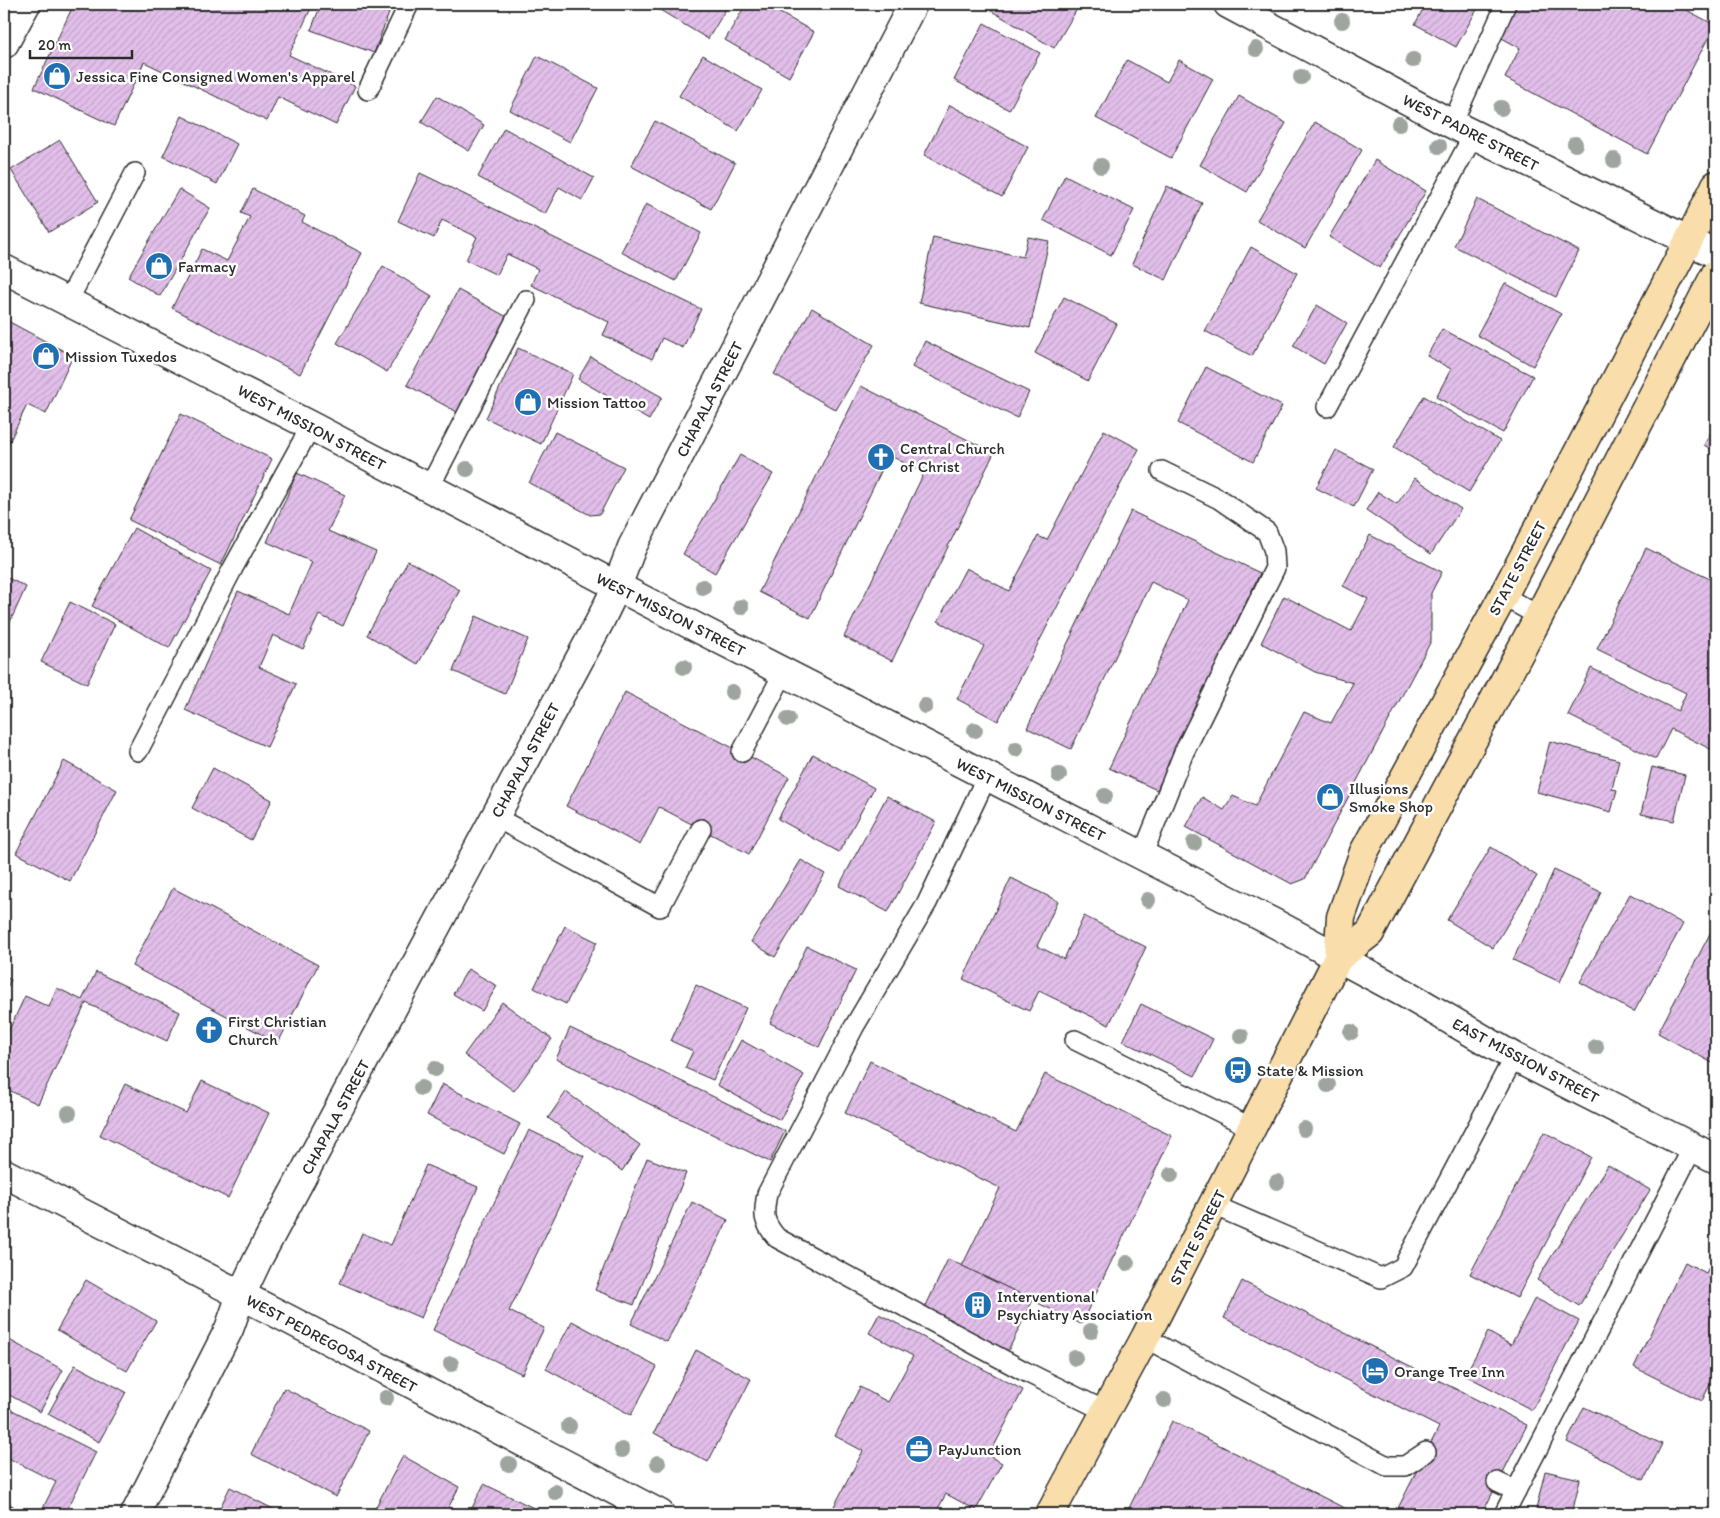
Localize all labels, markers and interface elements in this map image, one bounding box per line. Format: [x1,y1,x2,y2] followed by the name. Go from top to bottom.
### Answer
[30,28,132,60] scale bar
[38,36,72,54] text: 20 m
[42,61,72,91] shop icon: Jessica Fine Consigned Women's Apparel
[76,67,356,86] place label: Jessica Fine Consigned Women's Apparel
[1399,90,1542,175] street label: WEST PADRE STREET
[144,251,174,281] shop icon: Farmacy
[178,257,237,276] place label: Farmacy
[672,338,747,460] street label: CHAPALA STREET
[31,341,61,371] shop icon: Mission Tuxedos
[65,347,177,366] place label: Mission Tuxedos
[234,380,389,475] street label: WEST MISSION STREET
[513,387,543,417] shop icon: Mission Tattoo
[547,393,646,412] place label: Mission Tattoo
[900,439,1005,476] place label: Central Church of Christ
[866,442,896,472] church icon: Central Church of Christ
[1485,518,1550,619] street label: STATE STREET
[593,568,749,660] street label: WEST MISSION STREET
[487,699,564,821] street label: CHAPALA STREET
[953,753,1109,845] street label: WEST MISSION STREET
[1349,779,1433,816] place label: Illusions Smoke Shop
[1315,782,1345,812] shop icon: Illusions Smoke Shop
[228,1012,327,1049] place label: First Christian Church
[1449,1014,1602,1107] street label: EAST MISSION STREET
[194,1015,224,1045] church icon: First Christian Church
[1223,1055,1253,1085] bus stop icon: State & Mission
[297,1056,374,1178] street label: CHAPALA STREET
[1257,1061,1364,1080] place label: State & Mission
[1165,1186,1230,1288] street label: STATE STREET
[997,1287,1152,1324] place label: Interventional Psychiatry Association
[243,1290,421,1397] street label: WEST PEDREGOSA STREET
[963,1290,993,1320] building icon: Interventional Psychiatry Association
[1360,1356,1390,1386] hotel icon: Orange Tree Inn
[1394,1362,1505,1381] place label: Orange Tree Inn
[904,1434,934,1464] office icon: PayJunction
[938,1440,1022,1459] place label: PayJunction

